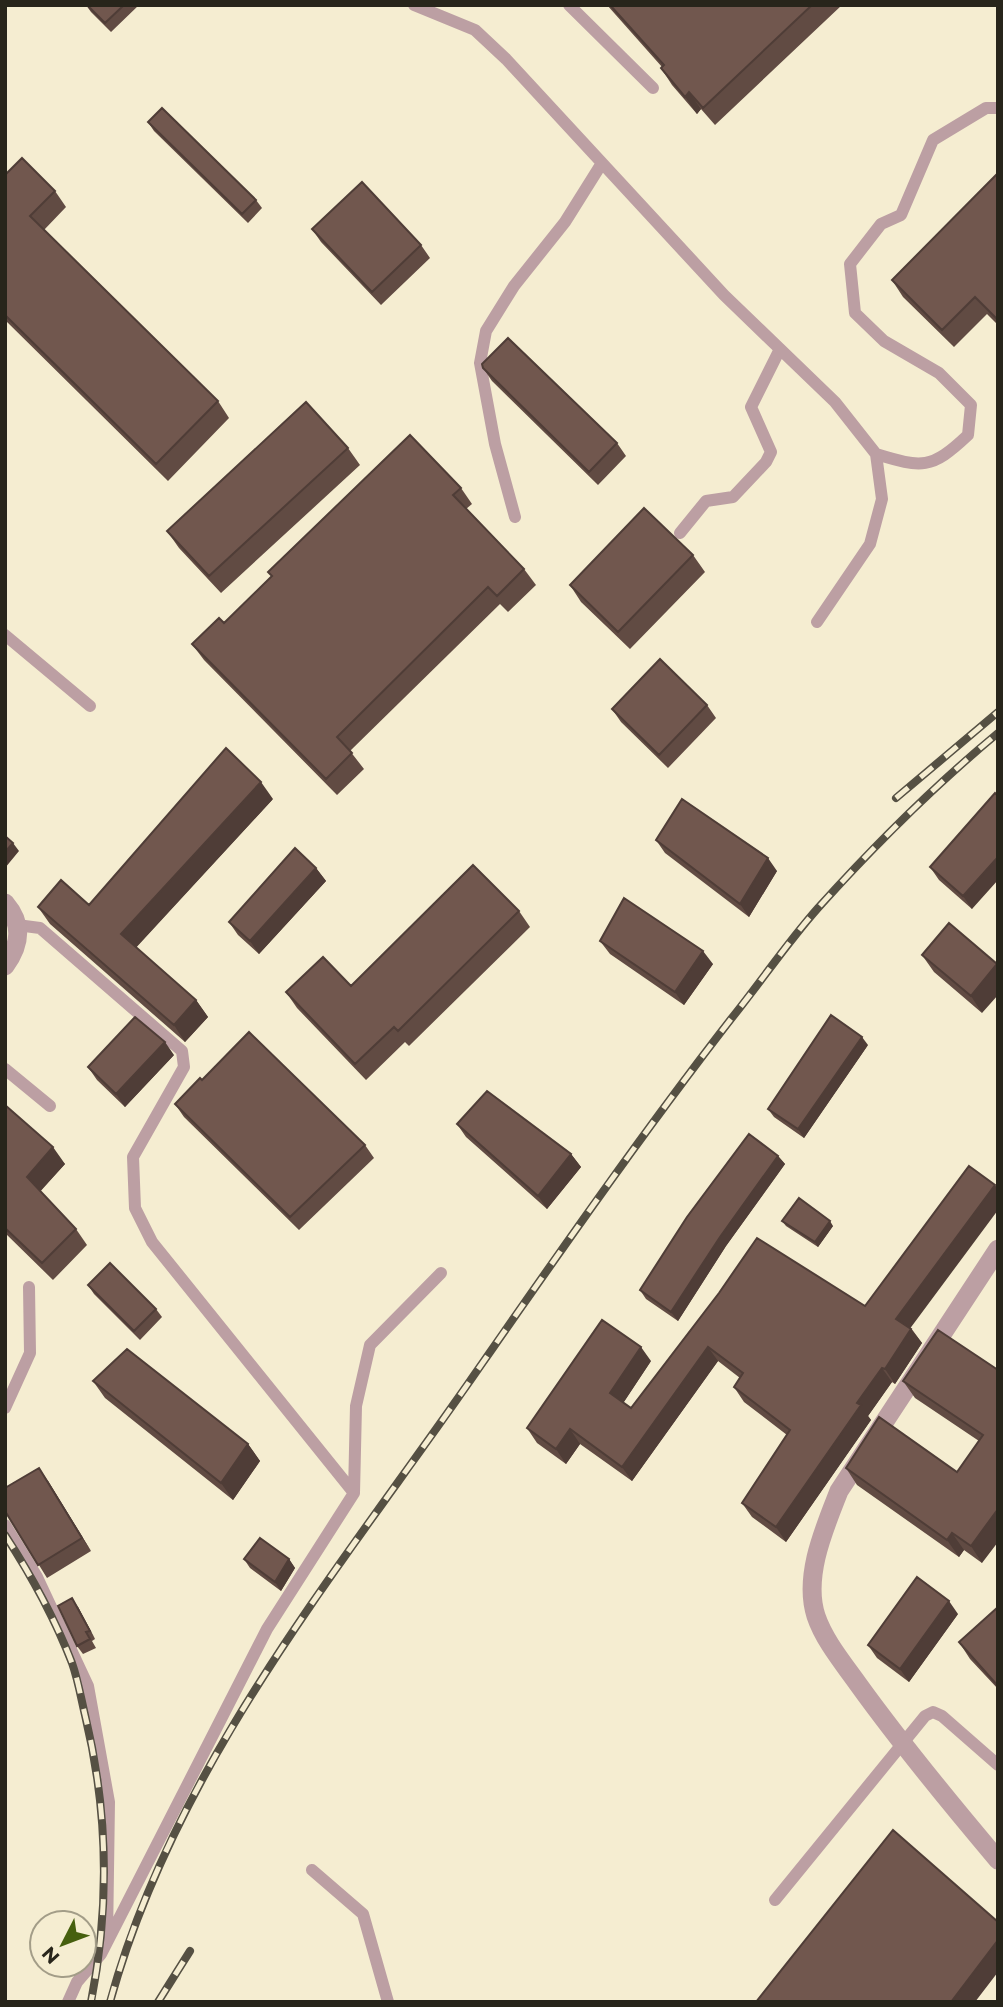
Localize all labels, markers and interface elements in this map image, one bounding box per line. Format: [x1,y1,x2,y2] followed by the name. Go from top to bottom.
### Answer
[28,1909,98,1979] north arrow
[37,1942,64,1968] text: N

